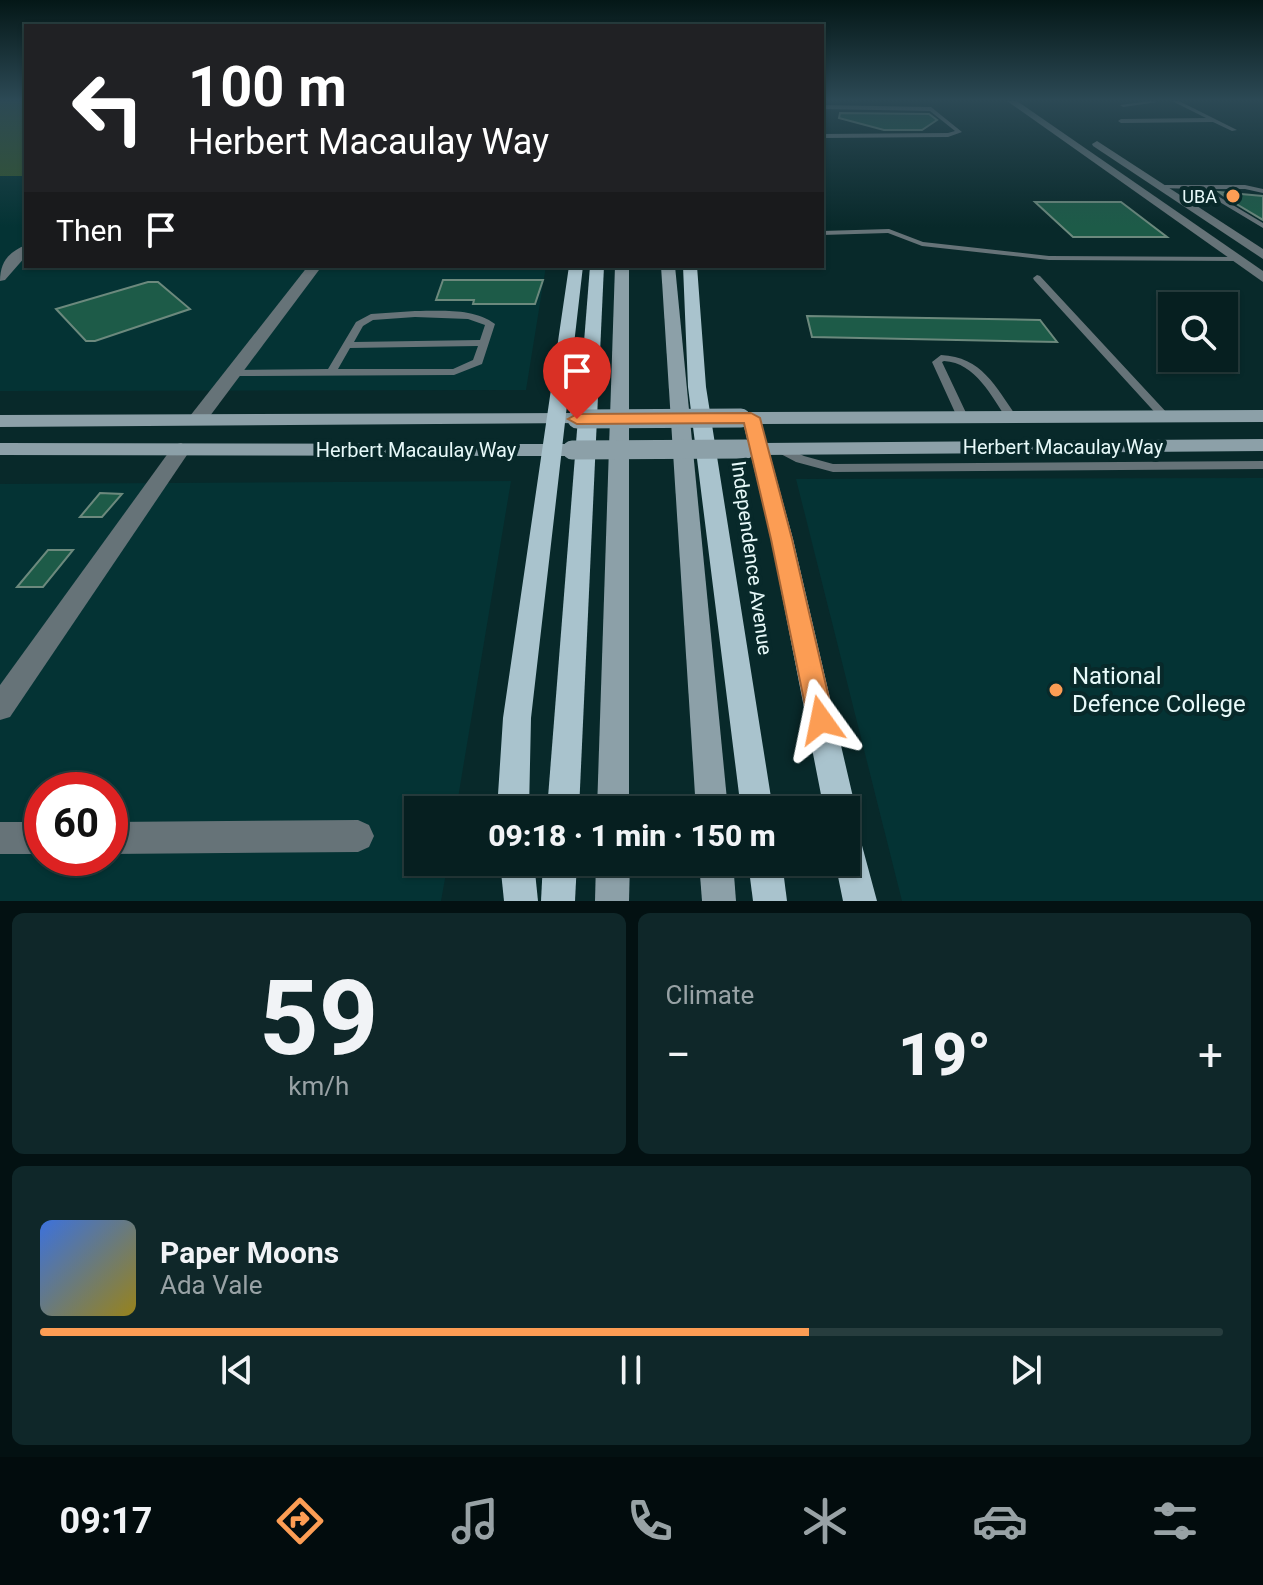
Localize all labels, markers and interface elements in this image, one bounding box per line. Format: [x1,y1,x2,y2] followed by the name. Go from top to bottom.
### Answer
[188,54,347,120] text: 100 m
[56,56,160,160] icon: left
[188,121,549,163] text: Herbert Macaulay Way
[1182,186,1217,207] place label: UBA
[1224,187,1242,205] marker: UBA
[139,208,183,252] icon: arrive
[56,213,123,248] text: Then
[1158,292,1238,372] map controls
[1158,292,1238,372] button: search
[543,337,611,419] pin
[555,349,599,393] icon: arrive
[963,435,1164,459] street label: Herbert Macaulay Way
[316,438,517,462] street label: Herbert Macaulay Way
[727,459,777,657] street label: Independence Avenue
[1072,662,1246,718] place label: National Defence College
[779,678,863,762] position arrow
[1047,681,1065,699] marker: National Defence College
[24,772,128,876] speed limit sign: 60
[488,818,776,853] text: 09:18 · 1 min · 150 m
[259,958,378,1079] text: 59
[666,980,754,1010] text: Climate
[898,1019,991,1090] text: 19°
[666,1029,691,1081] text: −
[1198,1029,1223,1081] text: +
[288,1071,349,1101] text: km/h
[160,1235,339,1270] text: Paper Moons
[160,1270,262,1300] text: Ada Vale
[215,1348,259,1392] icon: previous
[609,1348,653,1392] icon: pause
[1004,1348,1048,1392] icon: next
[272,1493,328,1549] icon: directions
[447,1493,503,1549] icon: music
[622,1493,678,1549] icon: phone
[797,1493,853,1549] icon: climate
[972,1493,1028,1549] icon: car
[1147,1493,1203,1549] icon: filters
[60,1500,152,1542] text: 09:17

